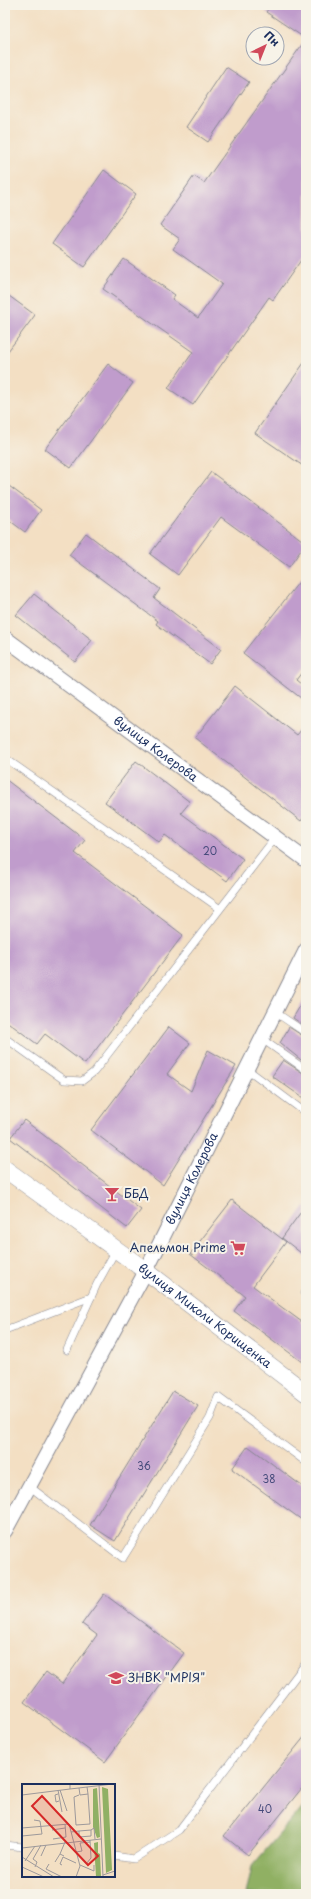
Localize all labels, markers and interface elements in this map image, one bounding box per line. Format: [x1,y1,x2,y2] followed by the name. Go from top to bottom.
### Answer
[245,26,285,66] north arrow
[261,27,284,50] text: Пн
[110,711,203,786] street label: вулиця Колерова
[203,843,217,858] house number: 20
[161,1128,222,1227] street label: вулиця Колерова
[124,1184,149,1202] place label: ББД
[103,1185,121,1203] bar icon: ББД
[130,1238,226,1256] place label: Апельмон Prime
[229,1239,247,1257] supermarket icon: Апельмон Prime
[135,1258,276,1372] street label: вулиця Миколи Корищенка
[137,1458,151,1473] house number: 36
[263,1471,275,1486] house number: 38
[128,1668,205,1686] place label: ЗНВК "МРІЯ"
[107,1669,125,1687] school or university icon: ЗНВК "МРІЯ"
[22,1784,115,1877] inset map
[258,1801,272,1816] house number: 40

